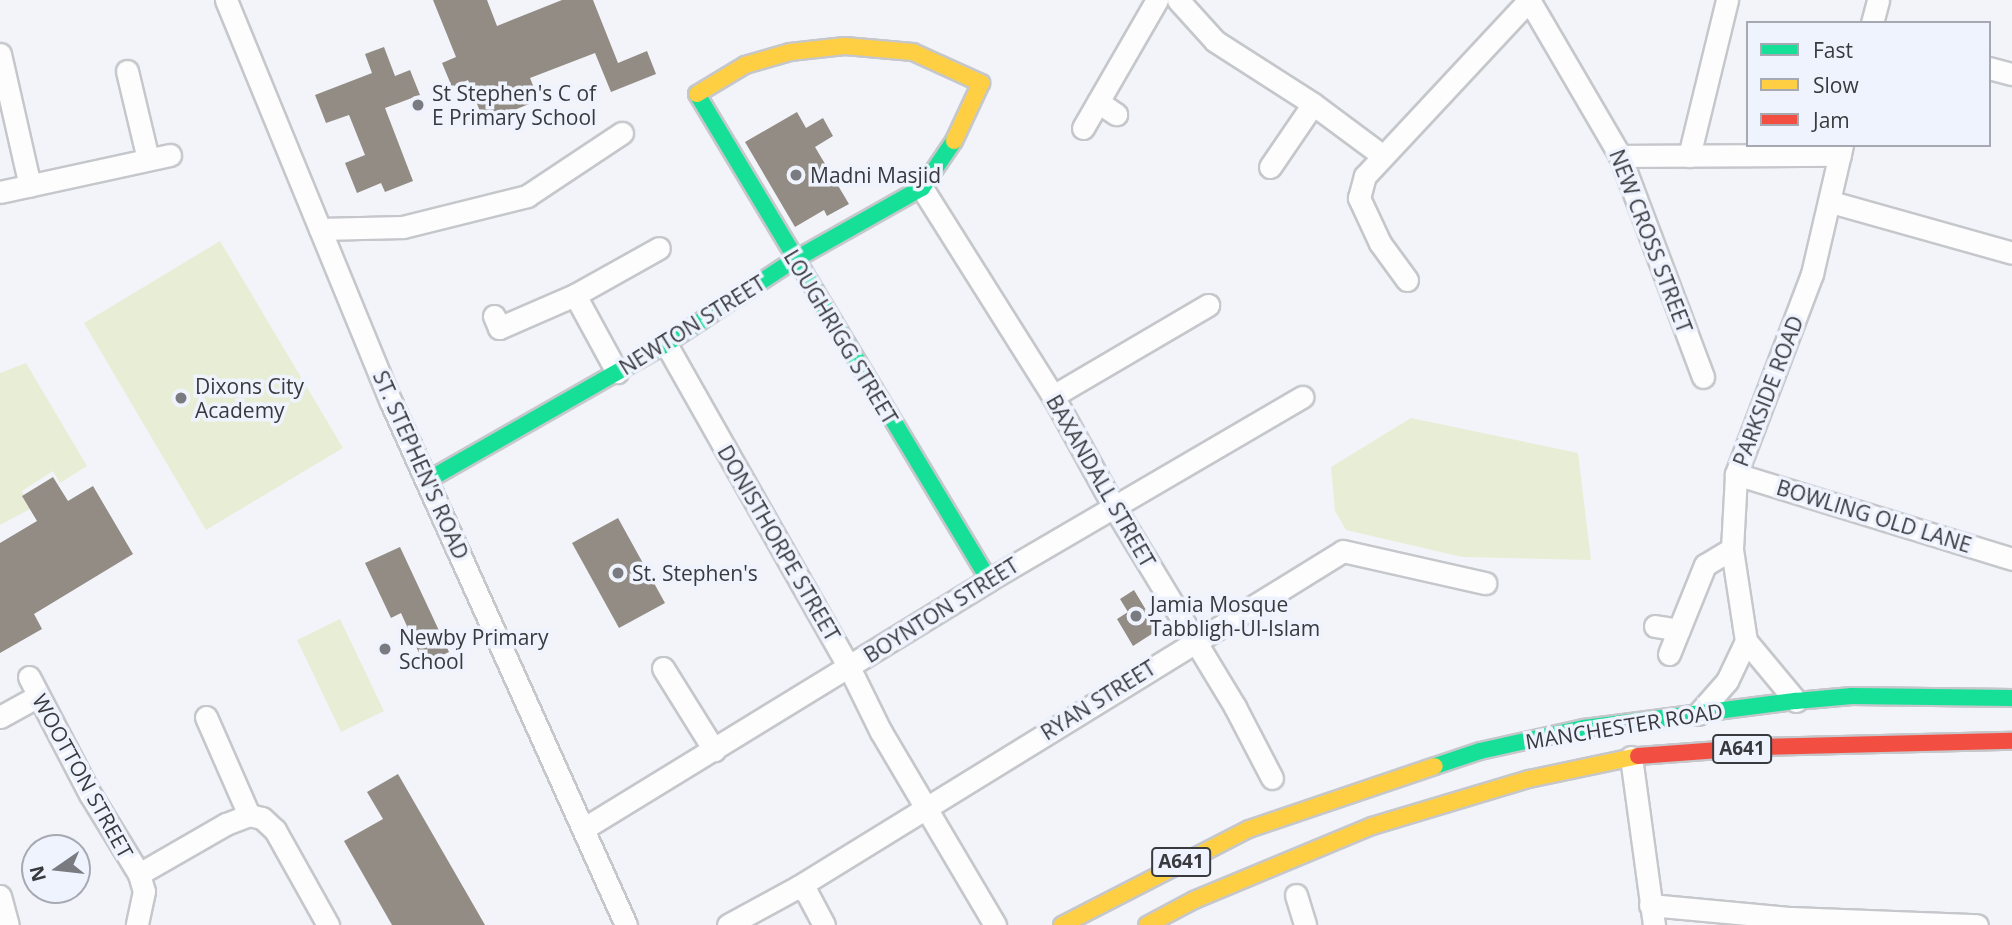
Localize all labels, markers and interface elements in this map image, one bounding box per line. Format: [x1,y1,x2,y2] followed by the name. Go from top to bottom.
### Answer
[1746,21,1991,147] legend
[1813,36,1853,64] text: Fast
[1813,71,1859,99] text: Slow
[432,80,596,130] place label: St Stephen's C of E Primary School
[410,97,426,113] marker: St Stephen's C of E Primary School
[1813,106,1850,134] text: Jam
[1604,146,1698,336] street label: NEW CROSS STREET
[810,162,941,188] place label: Madni Masjid
[788,167,804,183] marker: Madni Masjid
[779,245,903,429] street label: LOUGHRIGG STREET
[615,270,769,380] street label: NEWTON STREET
[1728,312,1808,470] street label: PARKSIDE ROAD
[368,367,474,563] street label: ST. STEPHEN'S ROAD
[195,373,304,423] place label: Dixons City Academy
[173,390,189,406] marker: Dixons City Academy
[1041,390,1161,572] street label: BAXANDALL STREET
[713,441,845,645] street label: DONISTHORPE STREET
[1774,474,1974,558] street label: BOWLING OLD LANE
[859,552,1023,668] street label: BOYNTON STREET
[632,560,758,586] place label: St. Stephen's
[610,565,626,581] marker: St. Stephen's
[1150,591,1320,641] place label: Jamia Mosque Tabbligh-Ul-Islam
[1128,608,1144,624] marker: Jamia Mosque Tabbligh-Ul-Islam
[399,624,548,674] place label: Newby Primary School
[377,641,393,657] marker: Newby Primary School
[1036,655,1160,745] street label: RYAN STREET
[27,690,139,862] street label: WOOTTON STREET
[1524,698,1724,754] street label: MANCHESTER ROAD
[1710,734,1774,764] road number: A641
[21,834,91,904] north arrow
[1150,846,1212,877] road number: A641
[23,863,52,884] text: N

